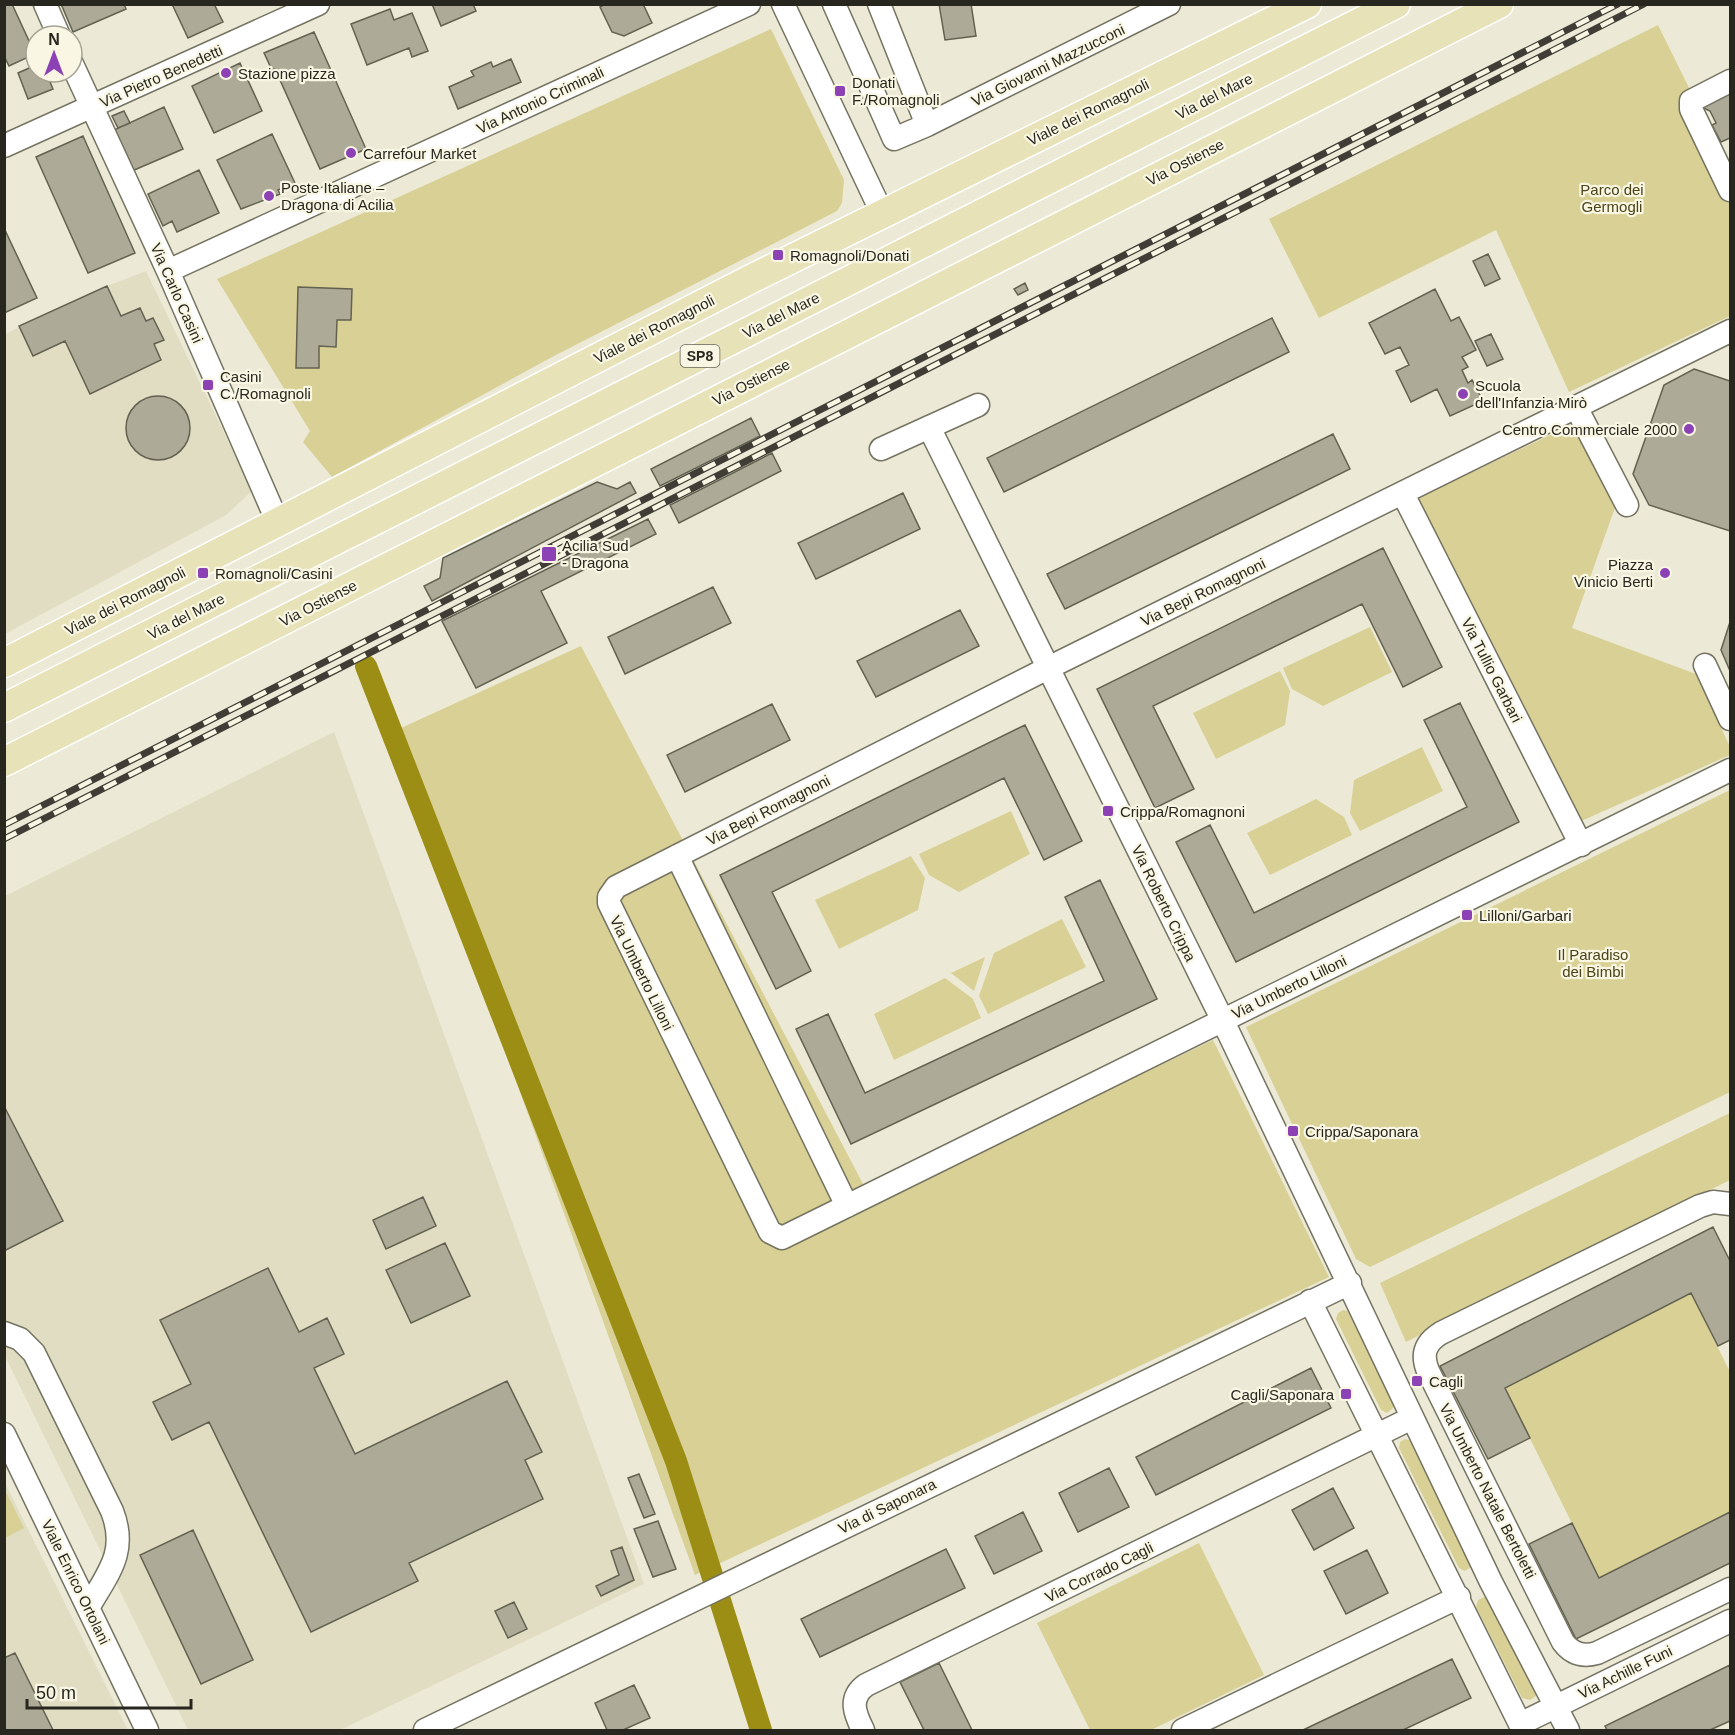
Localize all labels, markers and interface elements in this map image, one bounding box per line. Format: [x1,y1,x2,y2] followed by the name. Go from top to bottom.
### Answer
[969,21,1127,109] street label: Via Giovanni Mazzucconi
[24,24,84,84] north arrow
[48,31,60,48] text: N
[97,41,225,111] street label: Via Pietro Benedetti
[474,63,606,137] street label: Via Antonio Criminali
[238,65,336,82] place label: Stazione pizza
[219,66,233,80] marker: Stazione pizza
[1173,69,1255,123] street label: Via del Mare
[852,74,940,108] place label: Donati F./Romagnoli
[1024,75,1152,149] street label: Viale dei Romagnoli
[833,84,847,98] marker: Donati F./Romagnoli
[1143,135,1227,189] street label: Via Ostiense
[363,145,477,162] place label: Carrefour Market
[344,146,358,160] marker: Carrefour Market
[281,179,394,213] place label: Poste Italiane – Dragona di Acilia
[1580,181,1644,215] park label: Parco dei Germogli
[262,189,276,203] marker: Poste Italiane – Dragona di Acilia
[147,241,207,345] street label: Via Carlo Casini
[790,247,909,264] place label: Romagnoli/Donati
[771,248,785,262] marker: Romagnoli/Donati
[740,288,822,342] street label: Via del Mare
[591,291,717,367] street label: Viale dei Romagnoli
[680,345,720,367] road number: SP8
[709,355,793,409] street label: Via Ostiense
[220,368,311,402] place label: Casini C./Romagnoli
[1475,377,1587,411] place label: Scuola dell'Infanzia Mirò
[201,378,215,392] marker: Casini C./Romagnoli
[1456,387,1470,401] marker: Scuola dell'Infanzia Mirò
[1502,421,1677,438] place label: Centro Commerciale 2000
[1682,422,1696,436] marker: Centro Commerciale 2000
[562,537,629,571] place label: Acilia Sud - Dragona
[540,545,558,563] marker: Acilia Sud - Dragona
[1138,554,1268,630] street label: Via Bepi Romagnoni
[1574,556,1654,590] place label: Piazza Vinicio Berti
[62,563,188,639] street label: Viale dei Romagnoli
[215,565,333,582] place label: Romagnoli/Casini
[196,566,210,580] marker: Romagnoli/Casini
[1658,566,1672,580] marker: Piazza Vinicio Berti
[276,576,360,630] street label: Via Ostiense
[145,589,227,643] street label: Via del Mare
[1458,615,1526,725] street label: Via Tullio Garbari
[703,771,833,849] street label: Via Bepi Romagnoni
[1120,803,1245,820] place label: Crippa/Romagnoni
[1101,804,1115,818] marker: Crippa/Romagnoni
[1128,842,1200,965] street label: Via Roberto Crippa
[1479,907,1572,924] place label: Lilloni/Garbari
[1460,908,1474,922] marker: Lilloni/Garbari
[607,913,677,1033] street label: Via Umberto Lilloni
[1558,946,1628,980] park label: Il Paradiso dei Bimbi
[1229,952,1349,1022] street label: Via Umberto Lilloni
[1305,1123,1419,1140] place label: Crippa/Saponara
[1286,1124,1300,1138] marker: Crippa/Saponara
[1429,1373,1463,1390] place label: Cagli
[1410,1374,1424,1388] marker: Cagli
[1231,1386,1335,1403] place label: Cagli/Saponara
[1339,1387,1353,1401] marker: Cagli/Saponara
[1436,1401,1540,1581] street label: Via Umberto Natale Bertoletti
[835,1475,939,1537] street label: Via di Saponara
[38,1517,114,1647] street label: Viale Enrico Ortolani
[1042,1538,1156,1606] street label: Via Corrado Cagli
[1575,1642,1675,1702] street label: Via Achille Funi
[27,1672,190,1710] scale bar
[36,1683,76,1703] text: 50 m

